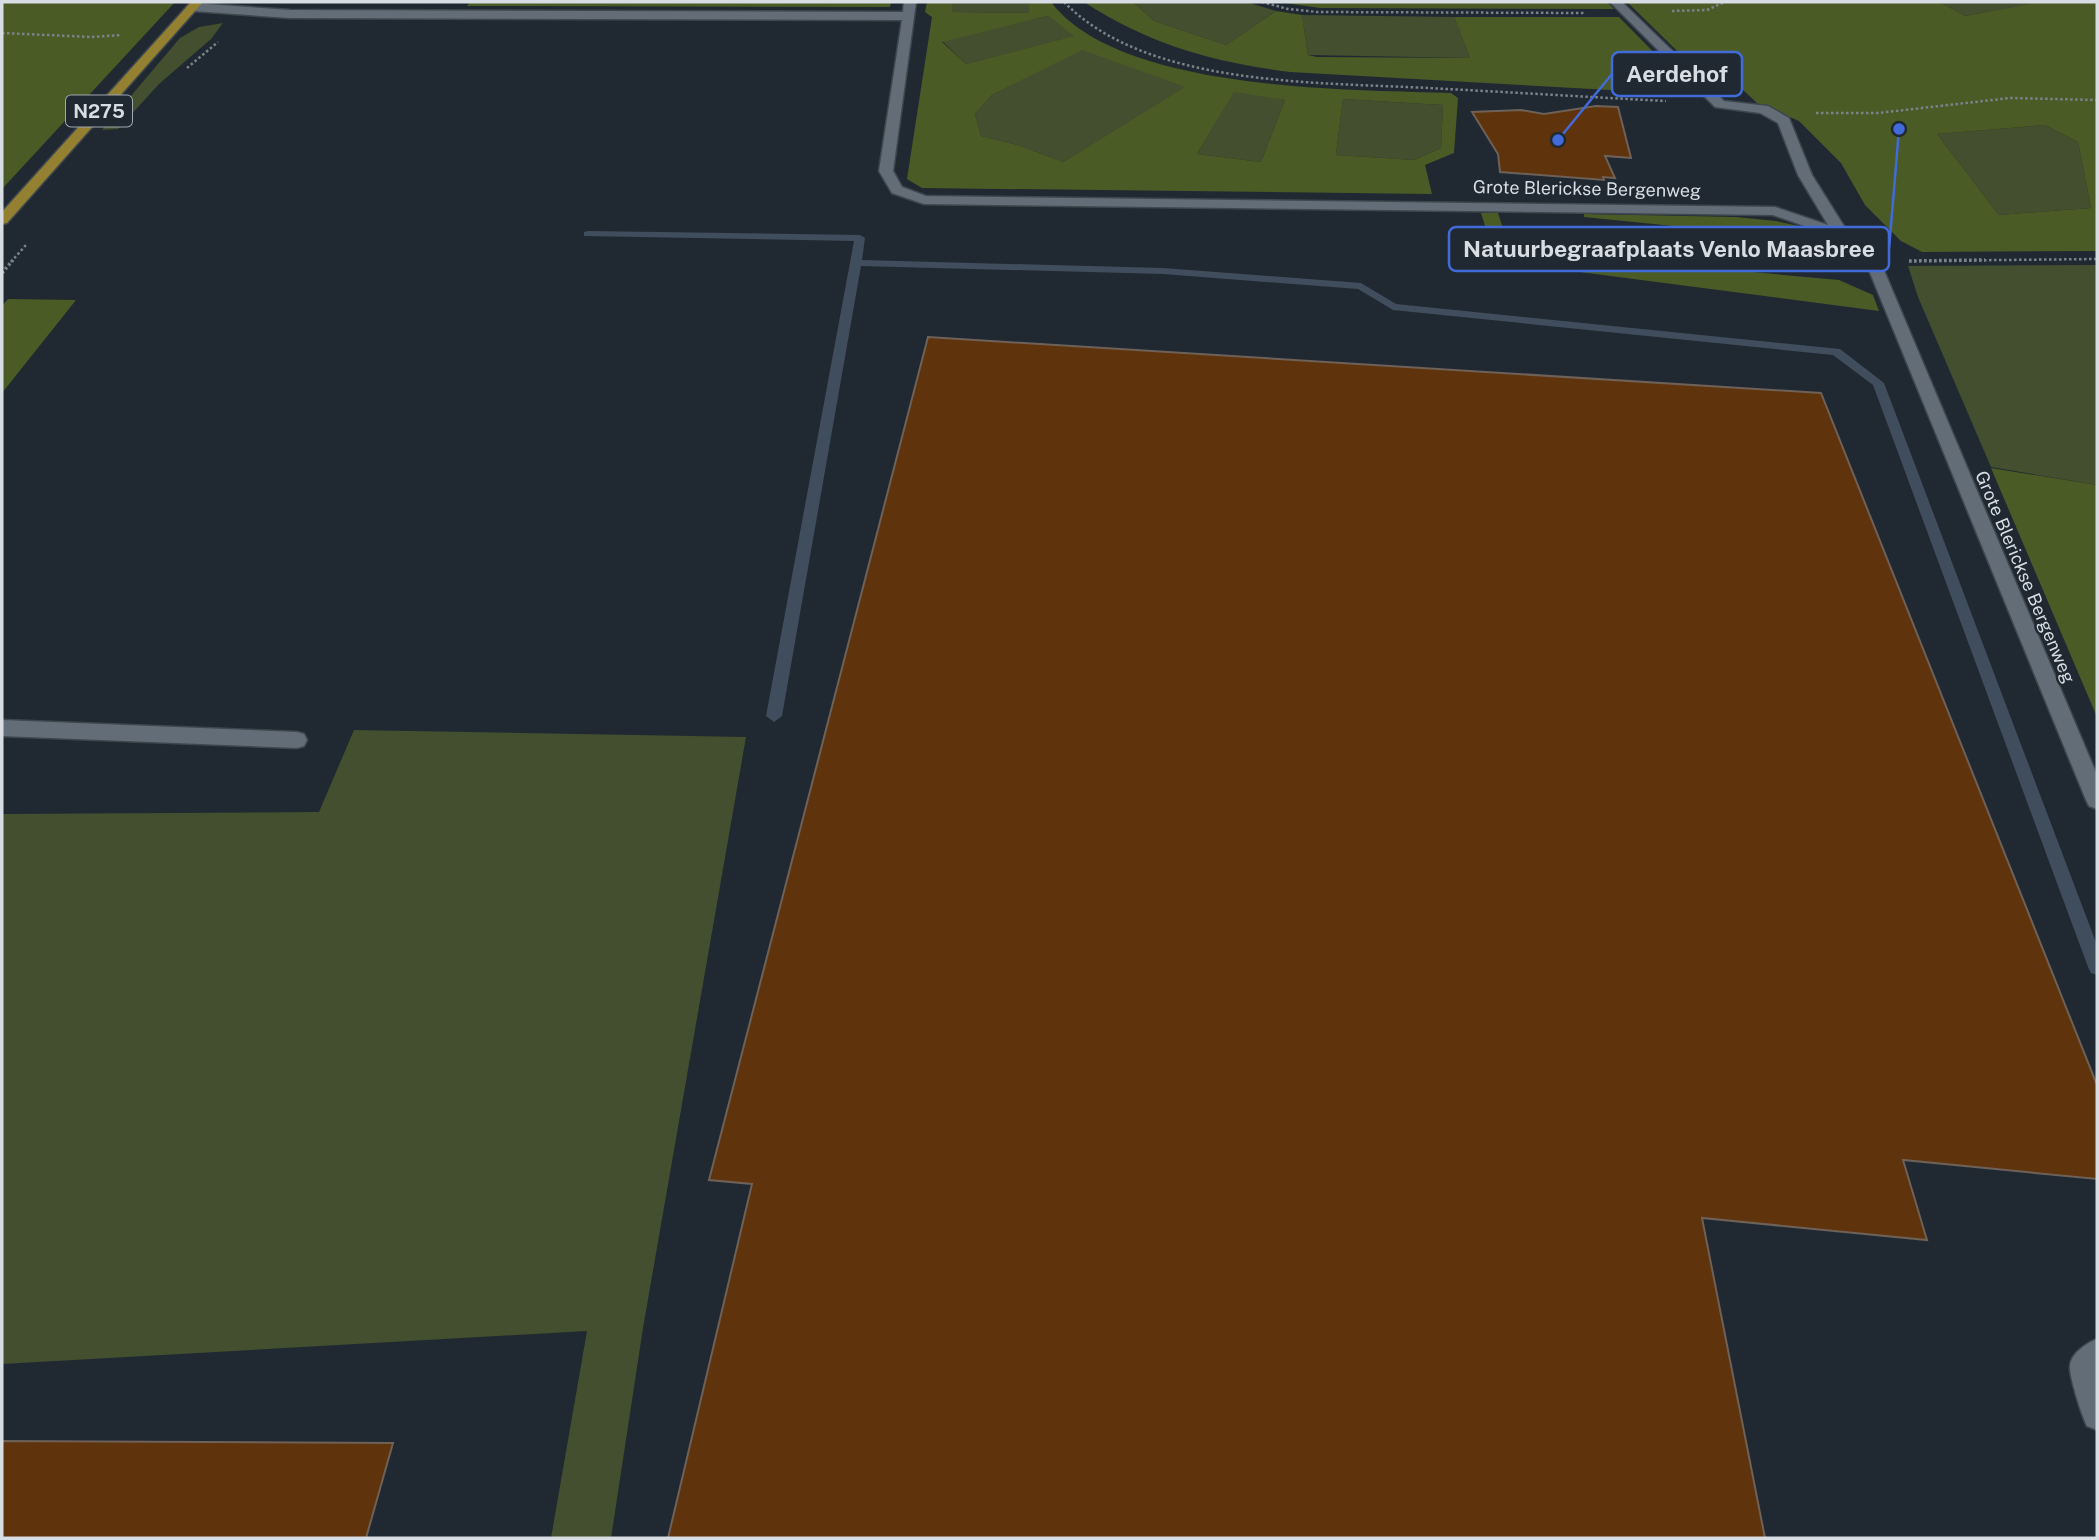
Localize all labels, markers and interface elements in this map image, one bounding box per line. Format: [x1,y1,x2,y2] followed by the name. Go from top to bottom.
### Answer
[1612,52,1742,96] callout: Aerdehof
[1626,60,1728,87] text: Aerdehof
[66,96,132,127] road number: N275
[1473,176,1701,201] street label: Grote Blerickse Bergenweg
[1449,227,1889,271] callout: Natuurbegraafplaats Venlo Maasbree
[1463,235,1875,262] text: Natuurbegraafplaats Venlo Maasbree
[1971,468,2080,686] street label: Grote Blerickse Bergenweg

